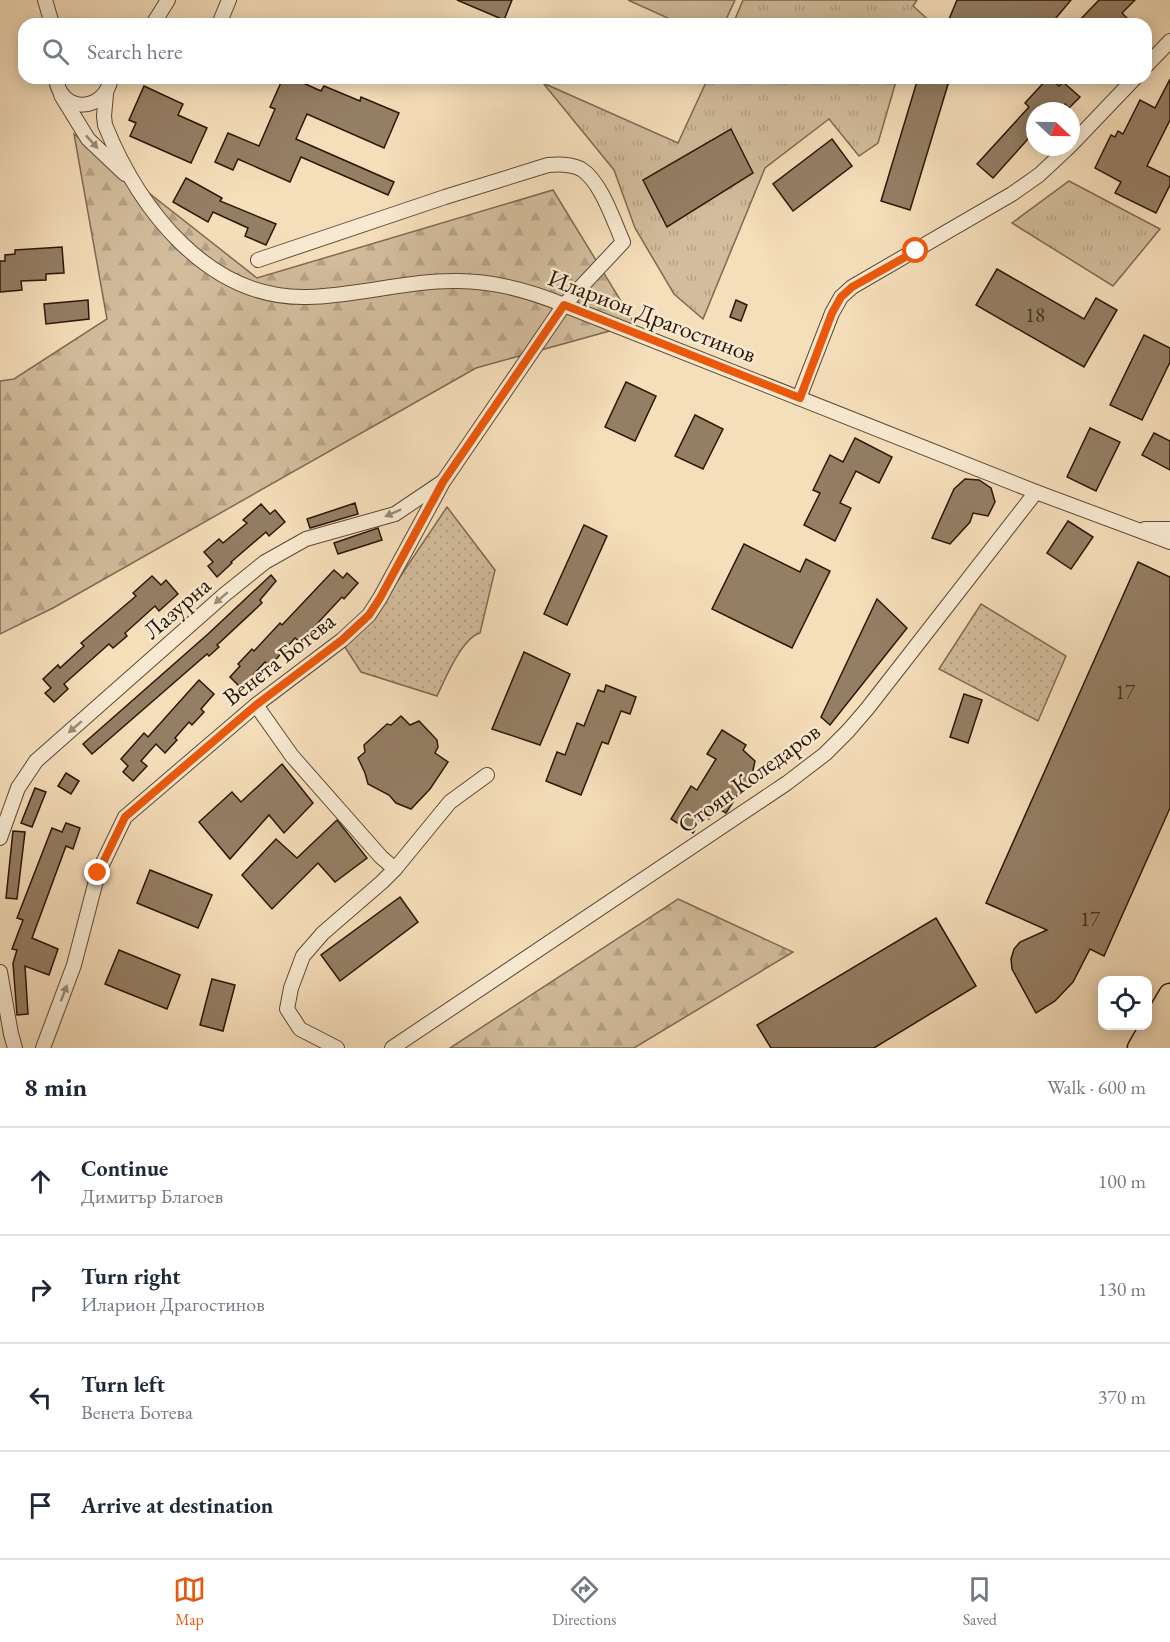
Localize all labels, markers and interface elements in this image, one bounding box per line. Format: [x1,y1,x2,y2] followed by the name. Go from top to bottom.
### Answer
[18,18,1152,84] search box
[39,35,72,68] icon: search
[87,37,182,66] text: Search here
[1026,102,1080,156] north arrow
[85,135,99,150] one-way arrow
[902,237,928,263] route start
[544,262,761,369] street label: Иларион Драгостинов
[1025,301,1045,328] house number: 18
[384,508,402,518] one-way arrow
[136,569,217,646] street label: Лазурна
[214,591,229,604] one-way arrow
[216,605,342,712] street label: Венета Ботева
[1115,678,1136,705] house number: 17
[671,715,826,840] street label: Стоян Коледаров
[67,721,83,734] one-way arrow
[84,859,110,885] route end
[1080,905,1101,932] house number: 17
[1098,976,1152,1030] map controls
[1098,976,1152,1030] button: locate
[59,984,69,1002] one-way arrow
[24,1070,87,1104] text: 8 min
[1047,1074,1146,1100] text: Walk · 600 m
[81,1154,168,1183] text: Continue
[24,1165,57,1198] icon: ahead
[1098,1168,1146,1194] text: 100 m
[81,1183,223,1209] text: Димитър Благоев
[81,1262,180,1291] text: Turn right
[24,1273,57,1306] icon: right
[1098,1276,1146,1302] text: 130 m
[81,1291,265,1317] text: Иларион Драгостинов
[81,1370,165,1399] text: Turn left
[24,1381,57,1414] icon: left
[1098,1384,1146,1410] text: 370 m
[81,1399,193,1425] text: Венета Ботева
[24,1489,57,1522] icon: arrive
[81,1491,273,1520] text: Arrive at destination
[173,1573,206,1630] tab: Map
[552,1573,617,1630] tab: Directions
[963,1573,997,1630] tab: Saved

